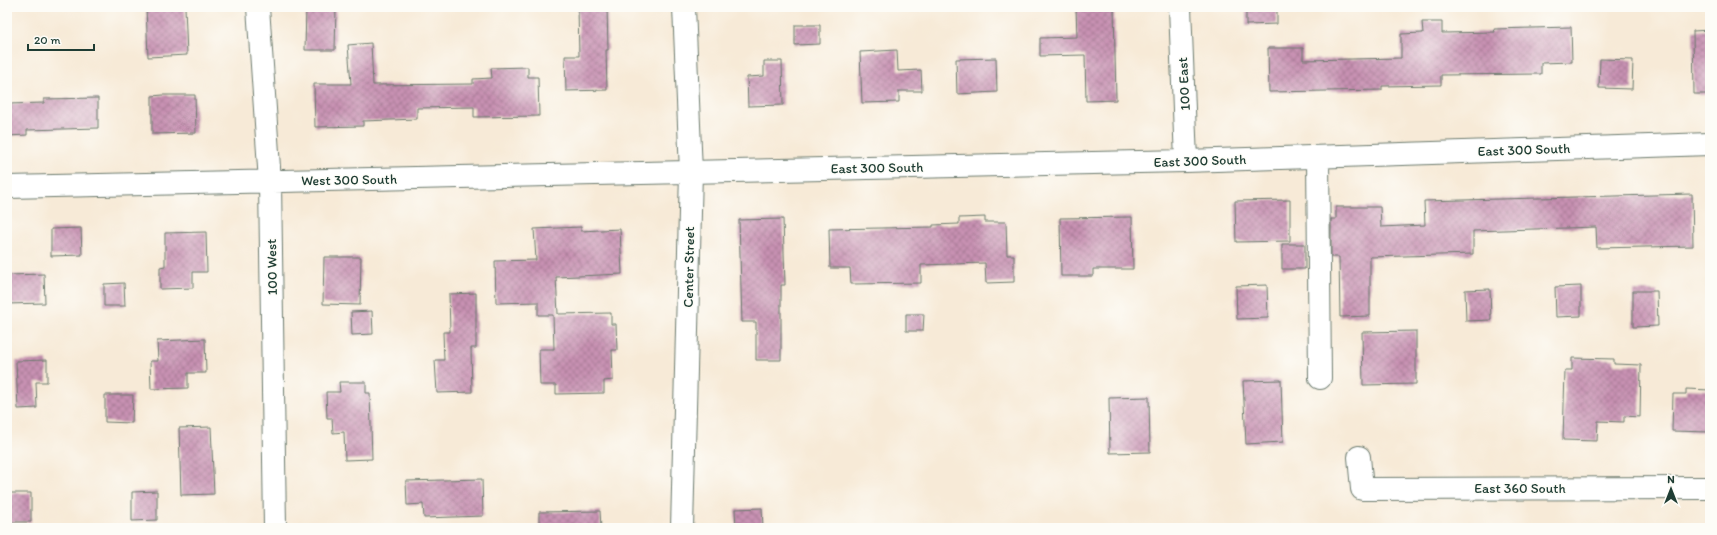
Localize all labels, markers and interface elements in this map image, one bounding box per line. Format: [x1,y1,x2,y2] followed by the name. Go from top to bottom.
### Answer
[28,26,94,52] scale bar
[34,33,61,47] text: 20 m
[1174,57,1194,111] street label: 100 East
[1477,140,1571,160] street label: East 300 South
[1153,151,1247,171] street label: East 300 South
[830,159,924,177] street label: East 300 South
[301,171,397,189] street label: West 300 South
[680,226,698,308] street label: Center Street
[263,239,281,295] street label: 100 West
[1651,469,1691,509] north arrow
[1667,473,1675,486] text: N
[1474,480,1566,497] street label: East 360 South

